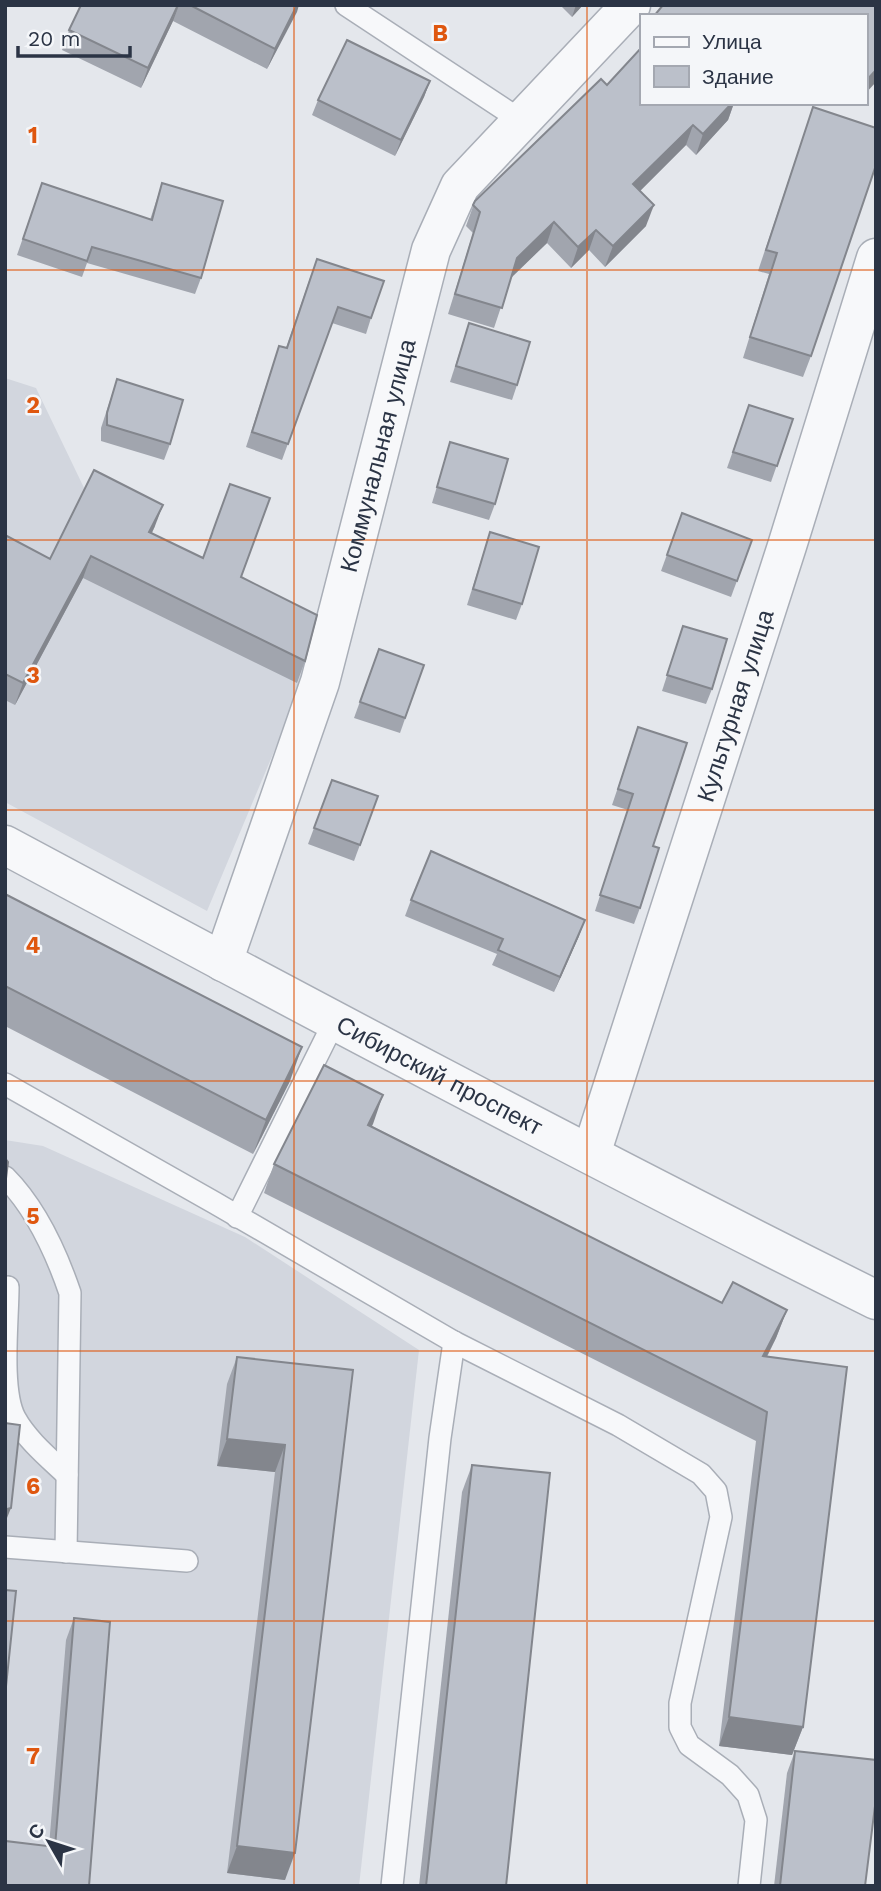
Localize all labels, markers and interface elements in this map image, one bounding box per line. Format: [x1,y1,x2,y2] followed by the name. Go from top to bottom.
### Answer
[18,14,130,58] scale bar
[640,14,867,105] legend
[432,20,448,47] text: B
[28,26,80,51] text: 20 m
[702,29,762,54] text: Улица
[702,64,774,89] text: Здание
[28,122,38,149] text: 1
[335,336,422,575] street label: Коммунальная улица
[26,392,40,419] text: 2
[691,605,780,805] street label: Культурная улица
[26,662,40,689] text: 3
[26,932,41,959] text: 4
[332,1010,547,1141] street label: Сибирский проспект
[26,1203,40,1230] text: 5
[26,1473,40,1500] text: 6
[26,1743,40,1770] text: 7
[14,1807,84,1877] north arrow
[23,1819,50,1844] text: С

